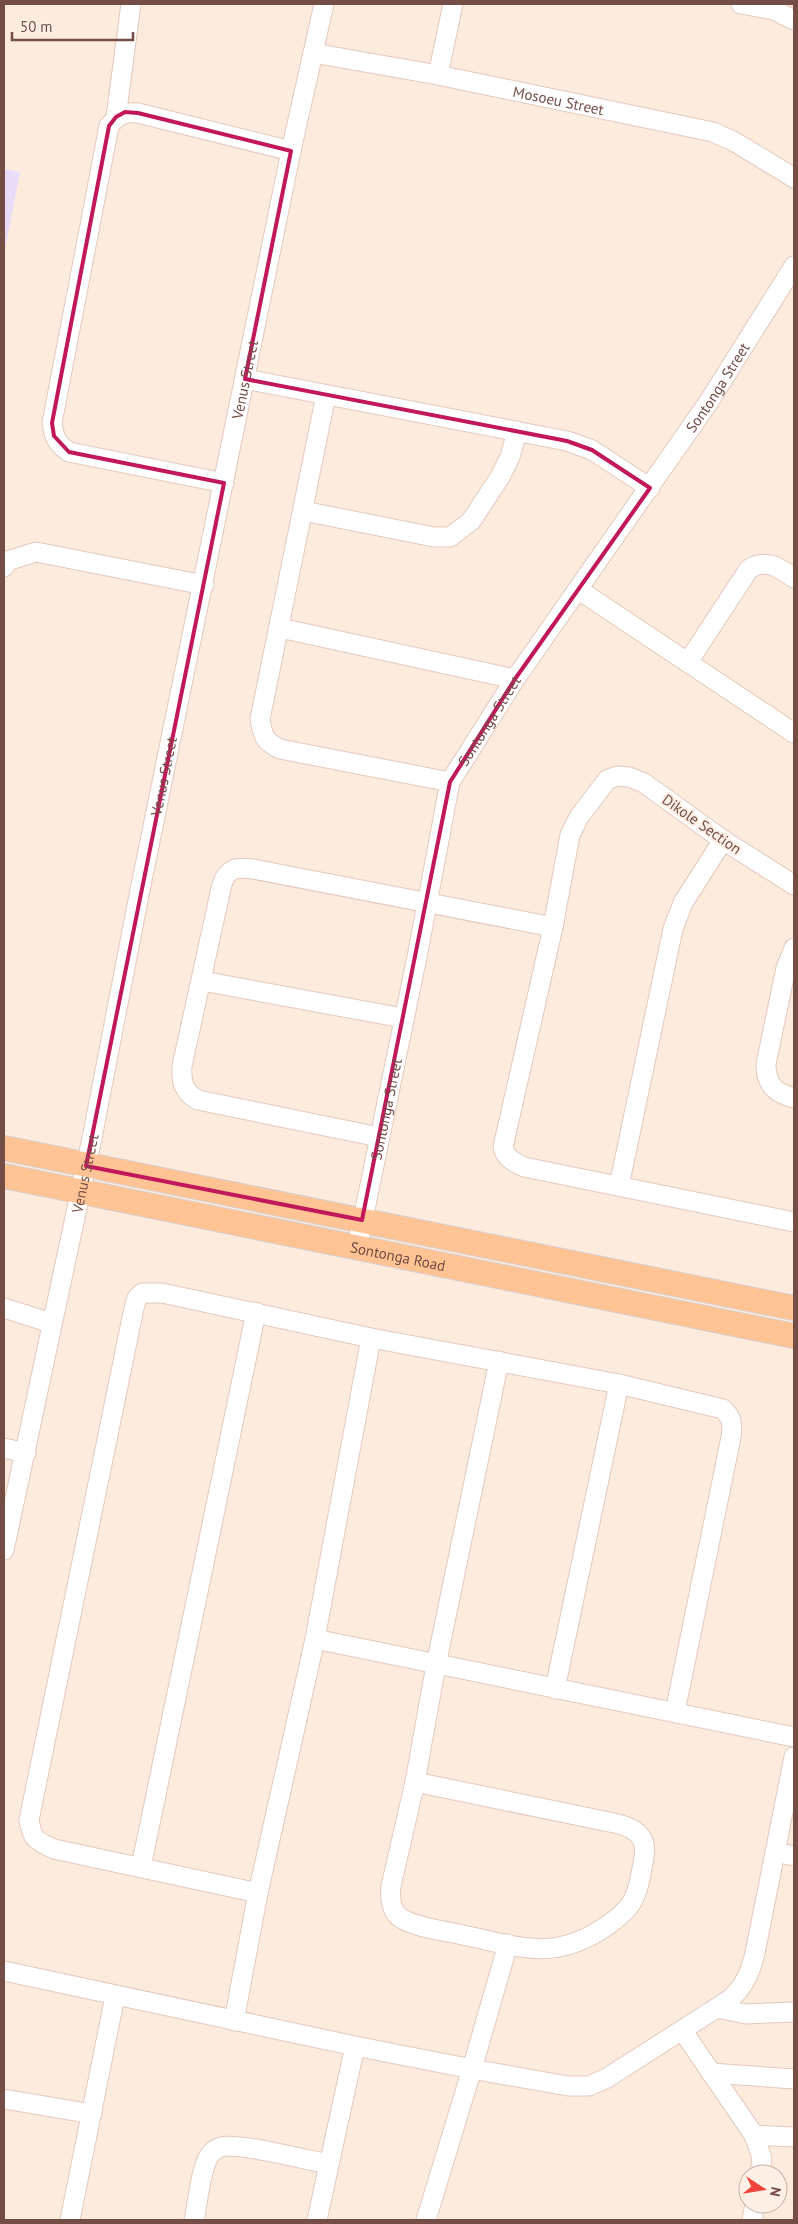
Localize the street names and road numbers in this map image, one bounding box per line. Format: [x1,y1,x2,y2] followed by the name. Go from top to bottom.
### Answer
[511,81,606,119] street label: Mosoeu Street
[227,338,262,422] street label: Venus Street
[681,339,753,436] street label: Sontonga Street
[453,671,524,769] street label: Sontonga Street
[146,735,181,818] street label: Venus Street
[659,790,745,858] street label: Dikole Section
[366,1056,405,1161] street label: Sontonga Street
[67,1132,102,1216] street label: Venus Street
[349,1237,447,1275] street label: Sontonga Road

